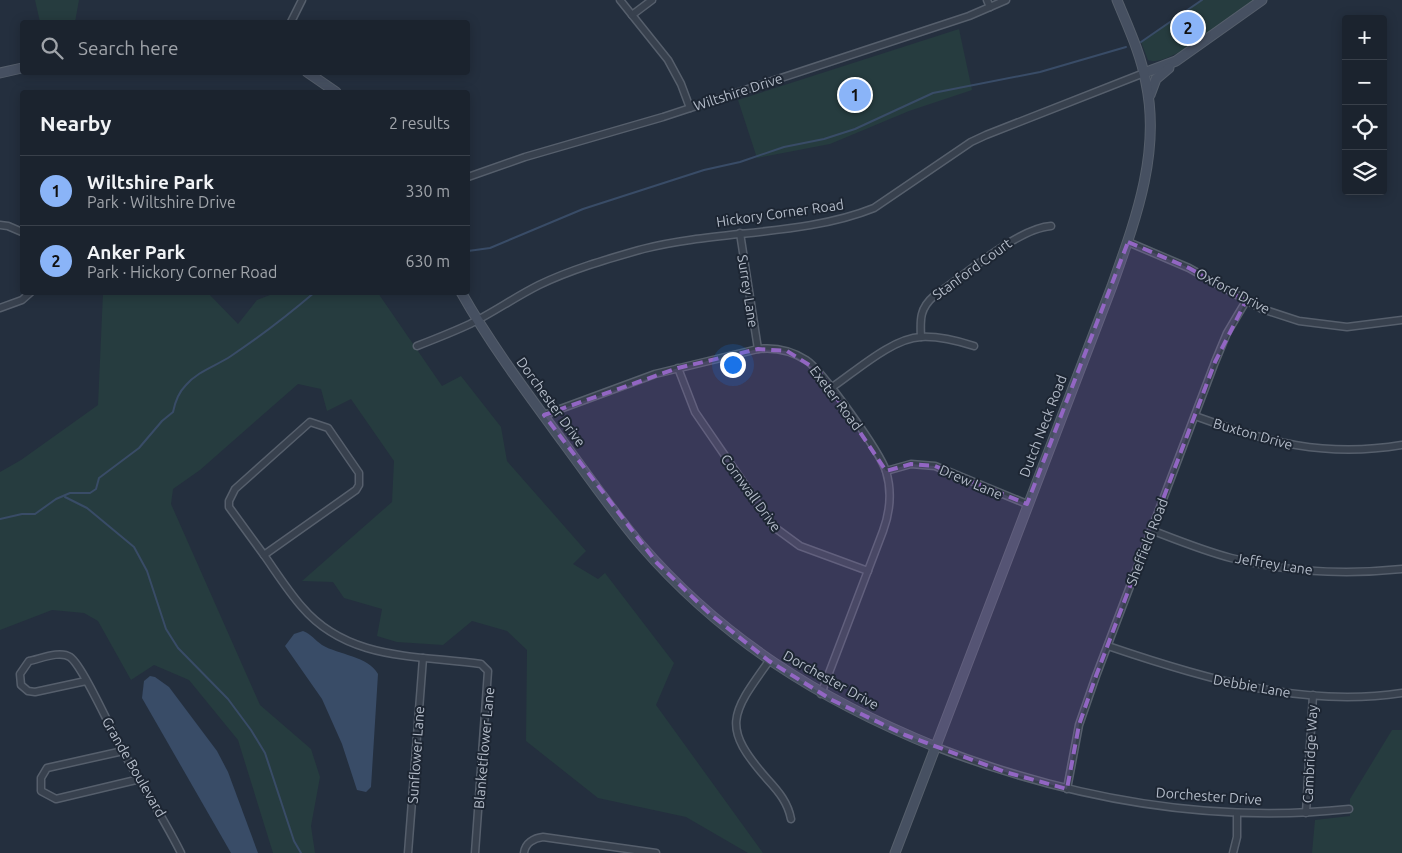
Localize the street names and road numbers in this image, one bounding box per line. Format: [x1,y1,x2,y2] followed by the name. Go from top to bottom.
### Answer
[691,70,785,114] street label: Wiltshire Drive
[715,196,845,230] street label: Hickory Corner Road
[929,235,1015,303] street label: Stanford Court
[734,253,762,329] street label: Surrey Lane
[1193,265,1273,317] street label: Oxford Drive
[513,354,589,450] street label: Dorchester Drive
[807,363,865,433] street label: Exeter Road
[1016,373,1070,479] street label: Dutch Neck Road
[1211,415,1295,453] street label: Buxton Drive
[718,451,784,535] street label: Cornwall Drive
[937,462,1005,502] street label: Drew Lane
[1123,496,1171,588] street label: Sheffield Road
[1234,550,1314,578] street label: Jeffrey Lane
[781,647,881,713] street label: Dorchester Drive
[1212,671,1292,701] street label: Debbie Lane
[471,686,497,810] street label: Blanketflower Lane
[1299,704,1321,804] street label: Cambridge Way
[405,706,427,804] street label: Sunflower Lane
[99,714,169,820] street label: Grande Boulevard
[1155,784,1263,808] street label: Dorchester Drive

